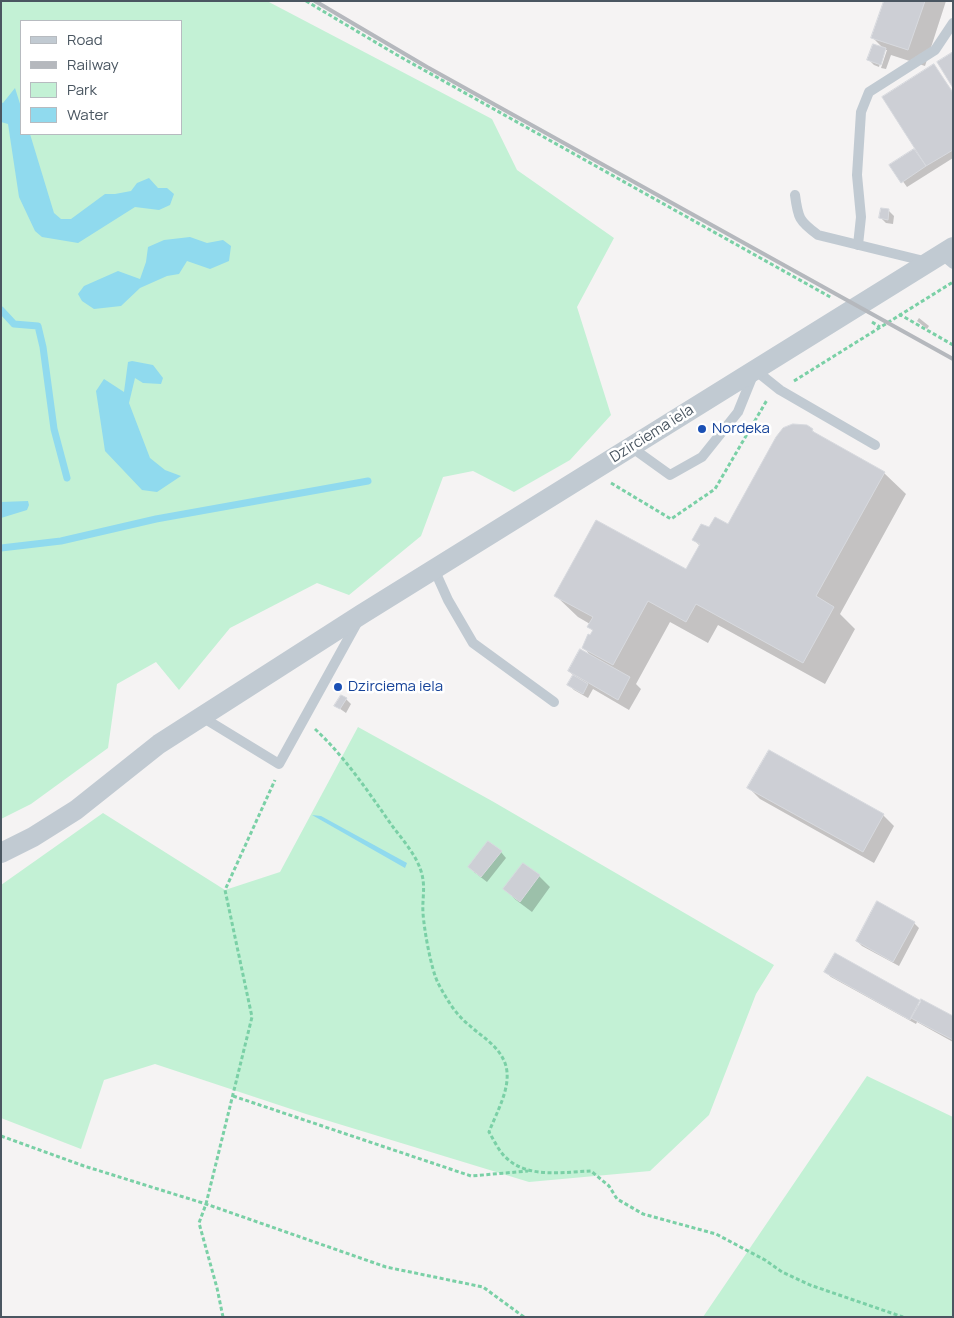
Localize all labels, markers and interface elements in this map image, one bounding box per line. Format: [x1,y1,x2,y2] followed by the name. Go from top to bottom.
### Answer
[20,20,182,135] legend
[67,29,103,50] text: Road
[67,54,119,75] text: Railway
[67,79,97,100] text: Park
[67,104,109,125] text: Water
[607,401,697,467] street label: Dzirciema iela
[712,420,770,438] place label: Nordeka
[696,423,708,435] marker: Nordeka
[348,678,443,696] place label: Dzirciema iela
[332,681,344,693] marker: Dzirciema iela

